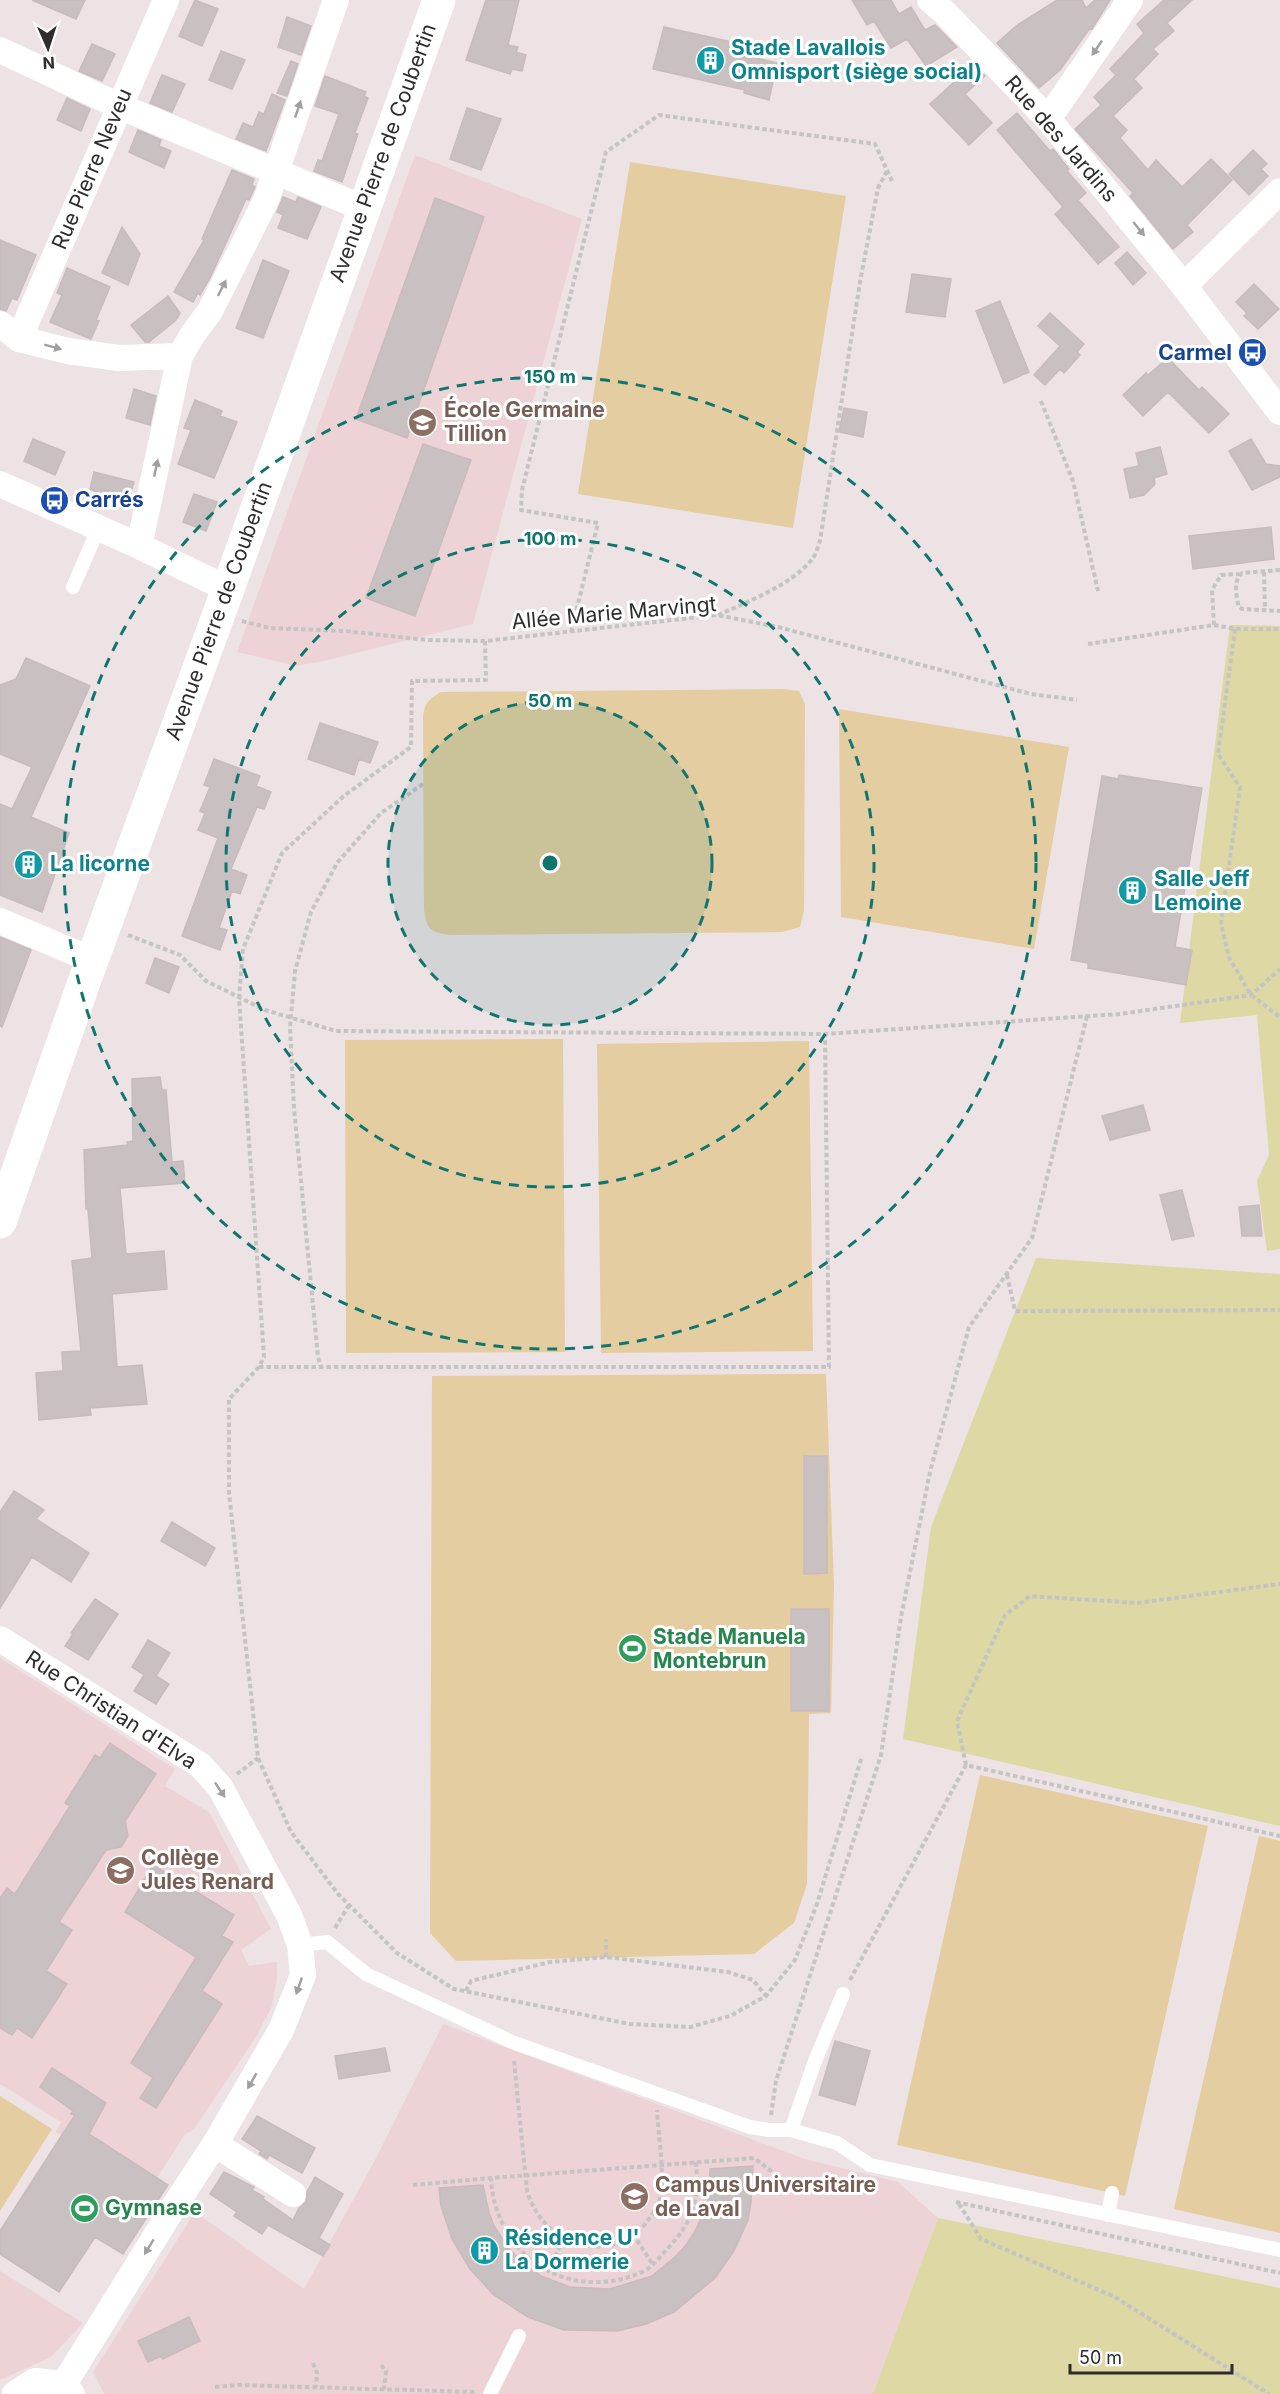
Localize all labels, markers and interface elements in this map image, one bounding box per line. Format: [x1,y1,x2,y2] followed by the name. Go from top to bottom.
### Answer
[18,18,78,78] north arrow
[324,20,441,286] street label: Avenue Pierre de Coubertin
[731,35,982,84] place label: Stade Lavallois Omnisport (siège social)
[1091,40,1103,56] one-way arrow
[694,44,726,76] building icon: Stade Lavallois Omnisport (siège social)
[42,53,55,73] text: N
[1000,70,1123,207] street label: Rue des Jardins
[46,85,137,253] street label: Rue Pierre Neveu
[294,99,304,117] one-way arrow
[1132,221,1145,237] one-way arrow
[217,279,227,296] one-way arrow
[1237,337,1269,369] bus stop icon: Carmel
[1158,340,1232,365] place label: Carmel
[44,343,62,353] one-way arrow
[524,366,576,387] text: 150 m
[444,396,605,446] place label: École Germaine Tillion
[407,406,439,438] school or university icon: École Germaine Tillion
[152,458,161,477] one-way arrow
[160,478,277,744] street label: Avenue Pierre de Coubertin
[38,484,70,516] bus stop icon: Carrés
[75,487,144,512] place label: Carrés
[524,528,576,549] text: 100 m
[511,591,717,634] street label: Allée Marie Marvingt
[528,690,572,711] text: 50 m
[13,848,45,880] building icon: La licorne
[50,851,150,876] place label: La licorne
[540,853,560,873] centre of rings
[1154,866,1250,915] place label: Salle Jeff Lemoine
[1117,875,1149,907] building icon: Salle Jeff Lemoine
[653,1624,806,1673] place label: Stade Manuela Montebrun
[616,1633,648,1665] sports icon: Stade Manuela Montebrun
[21,1645,201,1774] street label: Rue Christian d'Elva
[214,1782,225,1798] one-way arrow
[141,1845,274,1894] place label: Collège Jules Renard
[104,1854,136,1886] school or university icon: Collège Jules Renard
[294,1977,303,1995] one-way arrow
[246,2073,257,2089] one-way arrow
[655,2172,876,2221] place label: Campus Universitaire de Laval
[618,2181,650,2213] school or university icon: Campus Universitaire de Laval
[68,2192,100,2224] sports icon: Gymnase
[105,2195,202,2220] place label: Gymnase
[505,2225,640,2274] place label: Résidence U' La Dormerie
[468,2234,500,2266] building icon: Résidence U' La Dormerie
[143,2239,154,2255] one-way arrow
[1070,2337,1232,2375] scale bar
[1079,2347,1122,2368] text: 50 m

